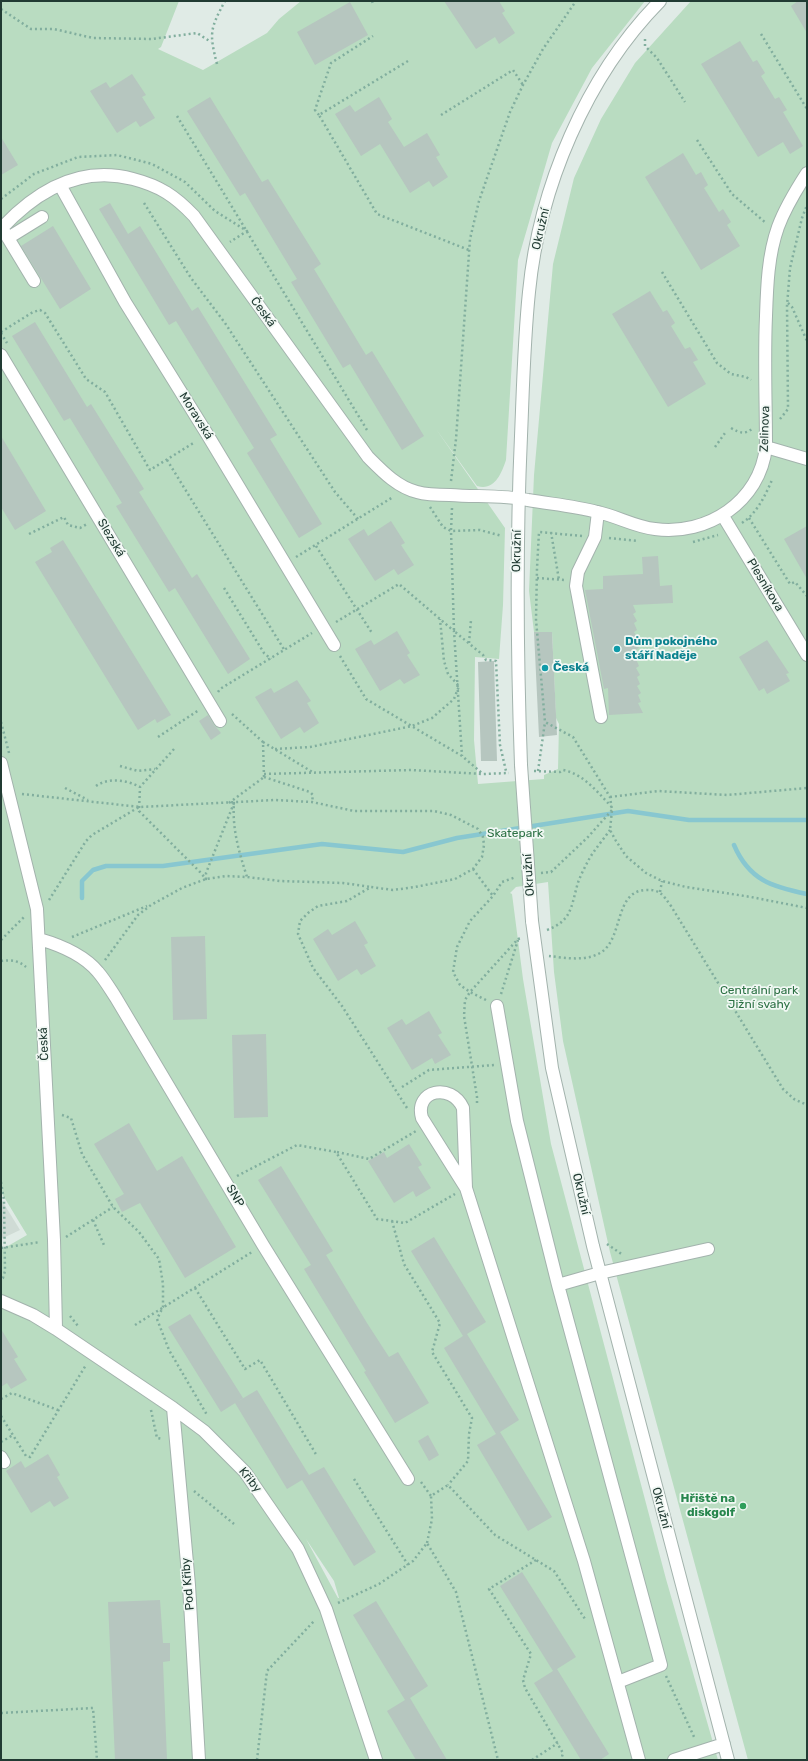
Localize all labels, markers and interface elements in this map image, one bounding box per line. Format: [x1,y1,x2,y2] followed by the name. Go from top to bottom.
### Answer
[529,207,553,251] street label: Okružní
[247,294,279,330] street label: Česká
[176,390,216,442] street label: Moravská
[757,406,773,452] street label: Zelinova
[94,516,128,560] street label: Slezská
[509,530,525,572] street label: Okružní
[744,556,786,614] street label: Plesníkova
[625,635,717,663] place label: Dům pokojného stáří Naděje
[612,644,622,654] marker: Dům pokojného stáří Naděje
[553,661,589,675] place label: Česká
[540,663,550,673] marker: Česká
[487,827,543,841] park label: Skatepark
[520,853,538,897] street label: Okružní
[720,984,798,1012] park label: Centrální park Jižní svahy
[36,1027,52,1061] street label: Česká
[569,1172,593,1216] street label: Okružní
[223,1182,247,1210] street label: SNP
[236,1465,264,1495] street label: Křiby
[649,1486,673,1530] street label: Okružní
[680,1492,735,1520] place label: Hřiště na diskgolf
[738,1501,748,1511] marker: Hřiště na diskgolf
[179,1557,197,1611] street label: Pod Křiby

